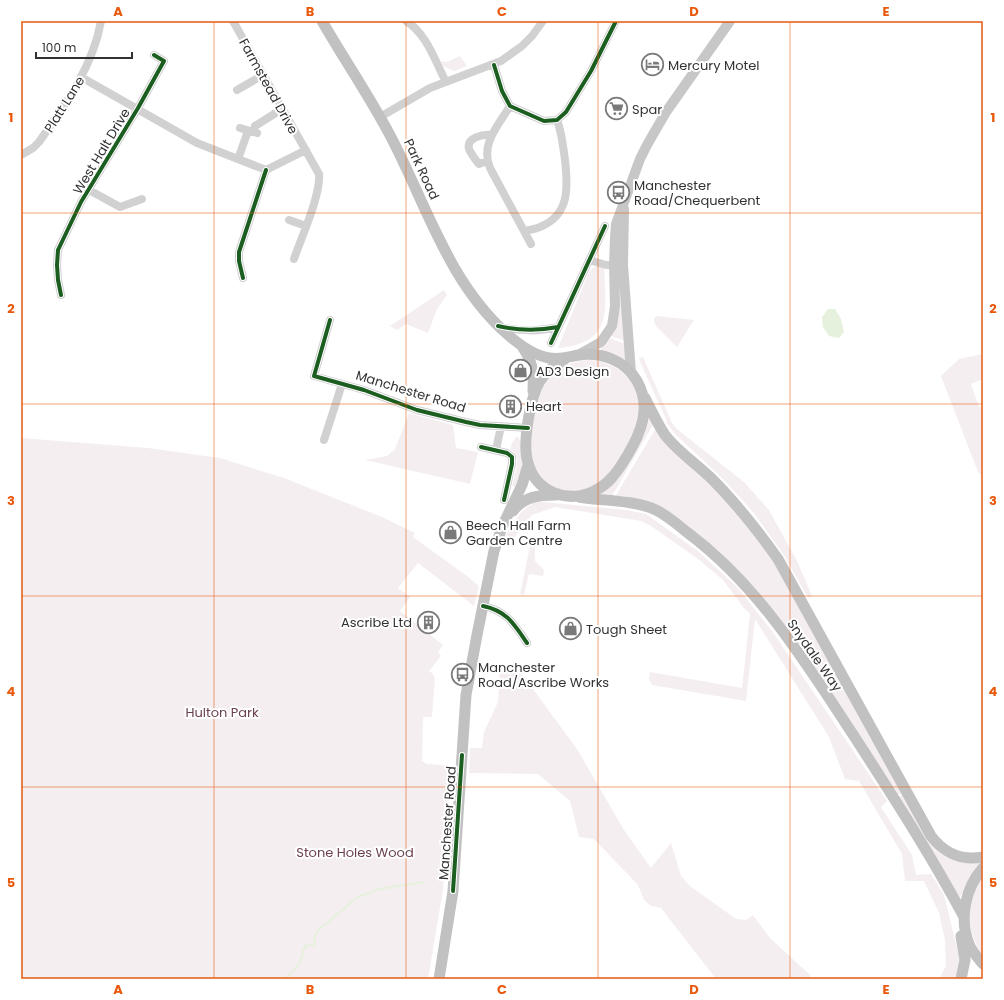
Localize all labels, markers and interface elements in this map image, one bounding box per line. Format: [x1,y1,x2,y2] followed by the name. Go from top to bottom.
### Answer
[113,2,123,21] text: A
[306,2,315,21] text: B
[497,2,507,21] text: C
[689,2,699,21] text: D
[882,2,890,21] text: E
[36,34,132,60] scale bar
[234,35,303,138] street label: Farmstead Drive
[42,39,76,56] text: 100 m
[640,52,666,78] hotel icon: Mercury Motel
[668,56,759,75] place label: Mercury Motel
[40,72,89,136] street label: Platt Lane
[603,96,629,122] supermarket icon: Spar
[632,100,662,119] place label: Spar
[68,105,135,198] street label: West Halt Drive
[9,108,13,127] text: 1
[991,108,995,127] text: 1
[399,136,444,203] street label: Park Road
[634,176,761,210] place label: Manchester Road/Chequerbent
[606,179,632,205] bus stop icon: Manchester Road/Chequerbent
[7,299,15,318] text: 2
[989,299,997,318] text: 2
[508,358,534,384] shop icon: AD3 Design
[536,362,609,381] place label: AD3 Design
[353,366,468,417] street label: Manchester Road
[497,393,523,419] building icon: Heart
[526,397,562,416] place label: Heart
[7,491,15,510] text: 3
[989,491,997,510] text: 3
[466,516,571,550] place label: Beech Hall Farm Garden Centre
[437,519,463,545] shop icon: Beech Hall Farm Garden Centre
[415,609,441,635] building icon: Ascribe Ltd
[341,613,412,632] place label: Ascribe Ltd
[783,615,847,696] street label: Snydale Way
[557,616,583,642] shop icon: Tough Sheet
[586,620,667,639] place label: Tough Sheet
[478,658,609,692] place label: Manchester Road/Ascribe Works
[450,661,476,687] bus stop icon: Manchester Road/Ascribe Works
[7,682,16,701] text: 4
[989,682,998,701] text: 4
[185,703,259,722] park label: Hulton Park
[434,765,461,881] street label: Manchester Road
[296,843,414,862] park label: Stone Holes Wood
[7,873,15,892] text: 5
[989,873,997,892] text: 5
[113,980,123,999] text: A
[306,980,315,999] text: B
[497,980,507,999] text: C
[689,980,699,999] text: D
[882,980,890,999] text: E

